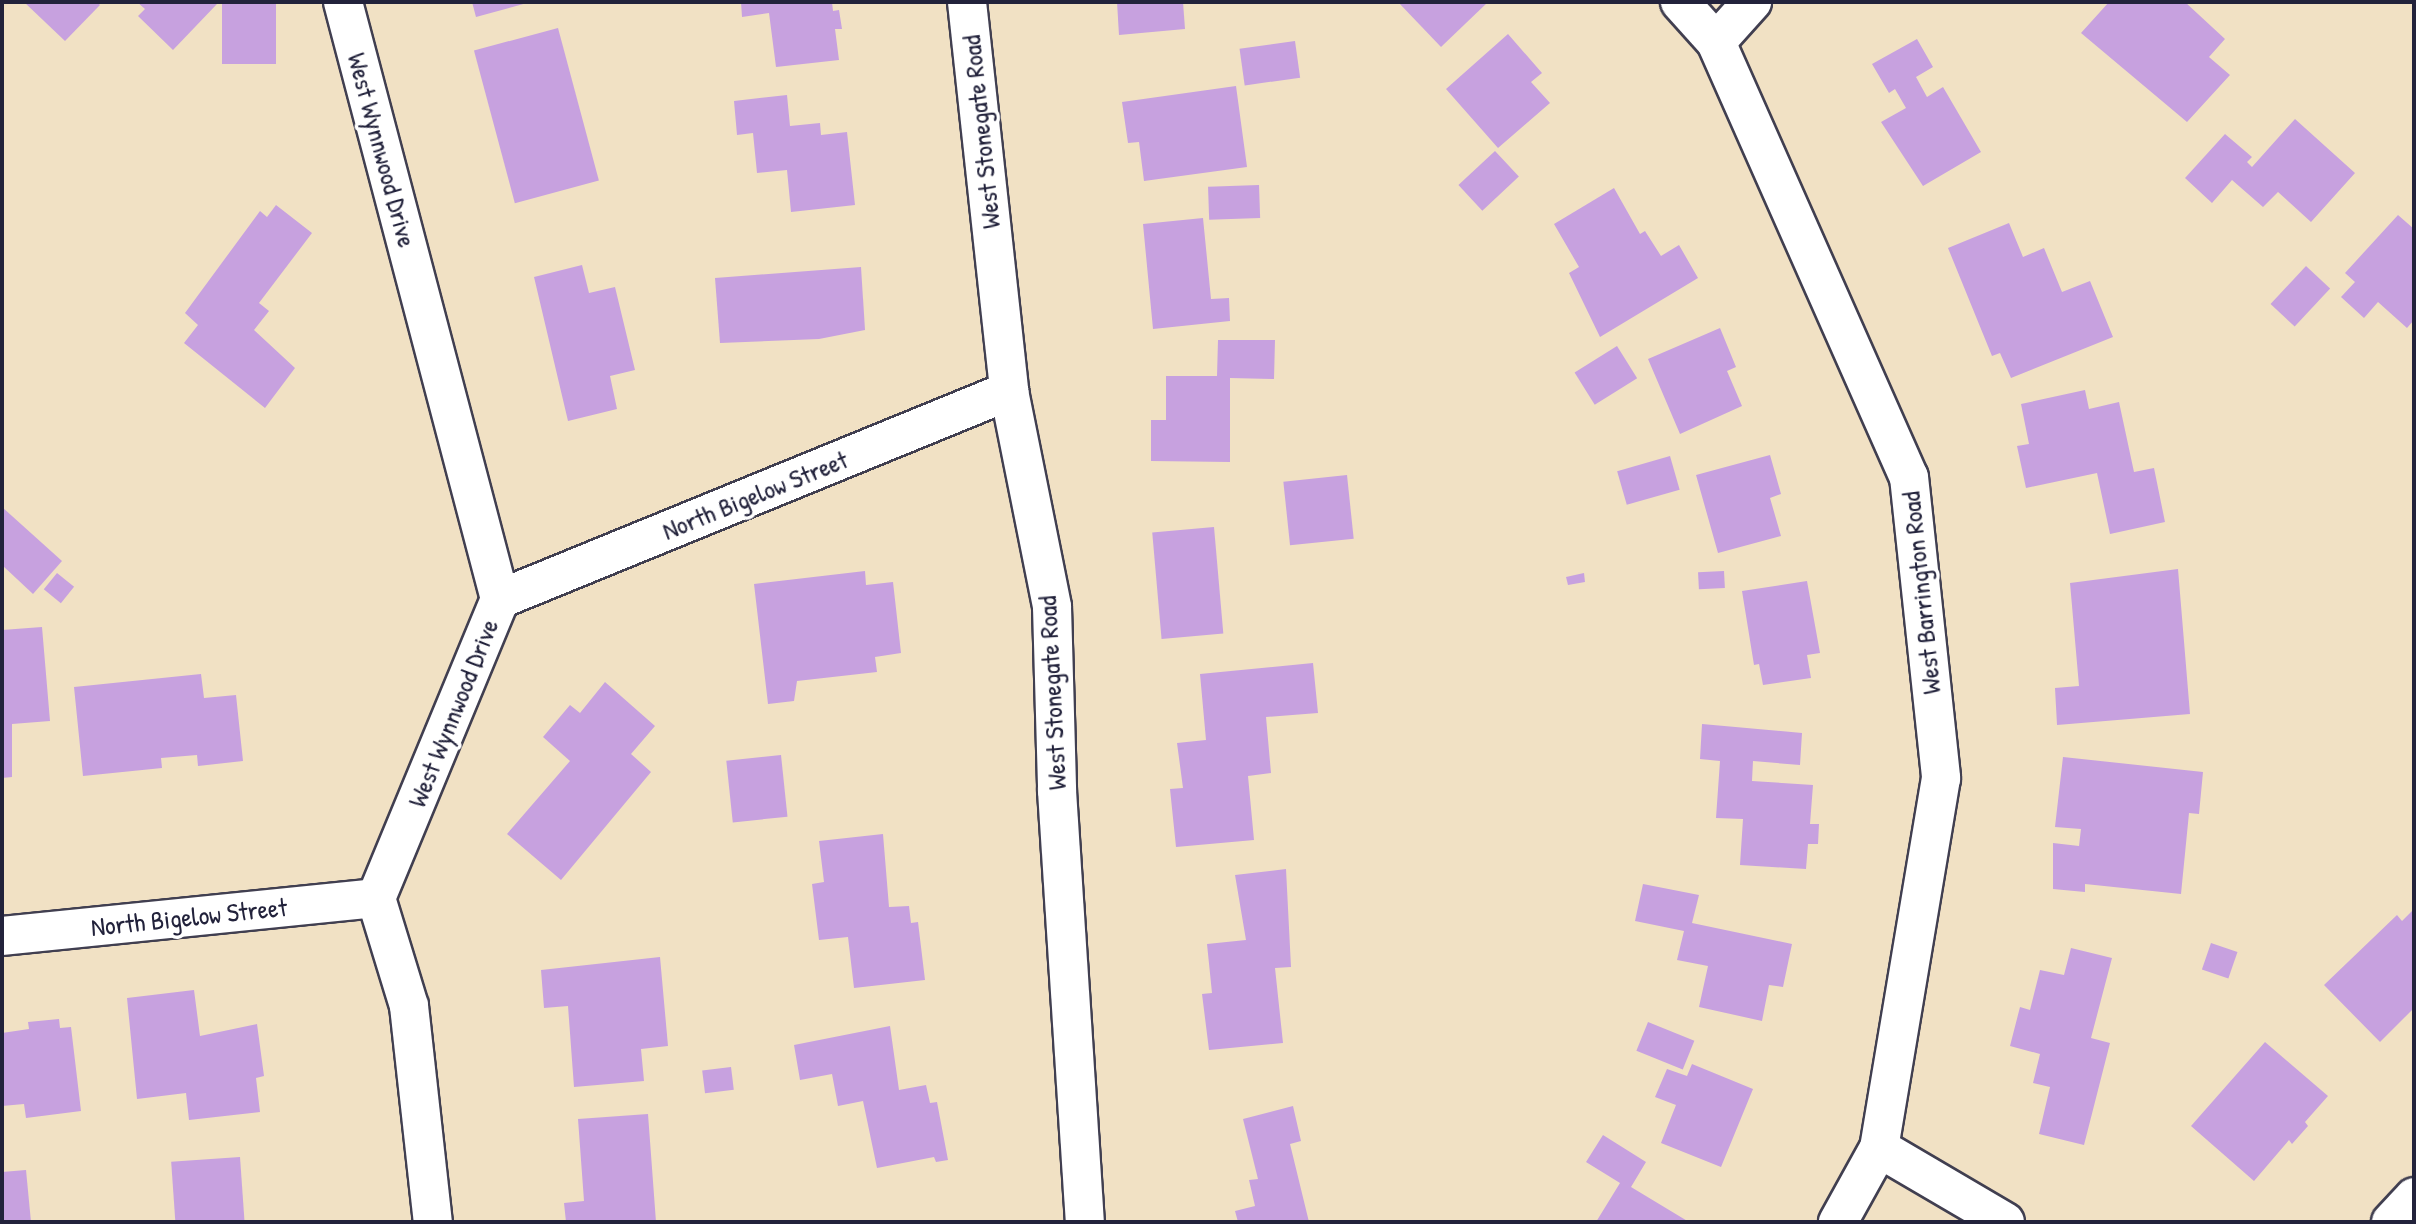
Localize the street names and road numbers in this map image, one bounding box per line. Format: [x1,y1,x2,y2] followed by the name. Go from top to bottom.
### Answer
[955,34,1007,230] street label: West Stonegate Road
[341,49,423,251] street label: West Wynnwood Drive
[658,444,852,546] street label: North Bigelow Street
[1895,490,1947,696] street label: West Barrington Road
[1031,595,1073,791] street label: West Stonegate Road
[401,615,505,811] street label: West Wynnwood Drive
[89,891,289,943] street label: North Bigelow Street

